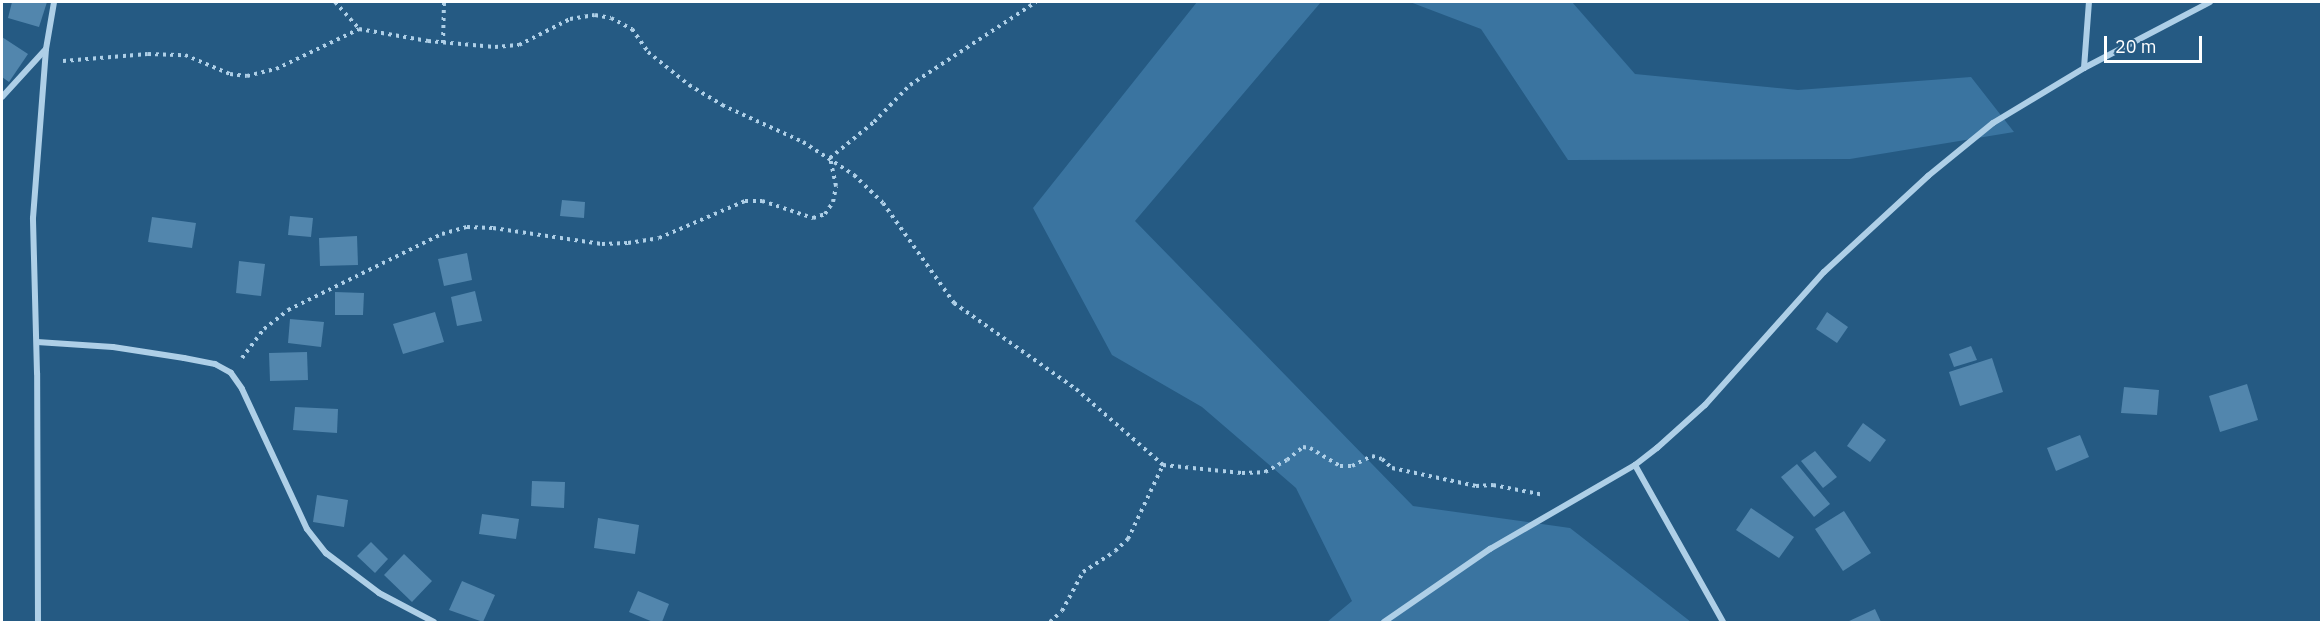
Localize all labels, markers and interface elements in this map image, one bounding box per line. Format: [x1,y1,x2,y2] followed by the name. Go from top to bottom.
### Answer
[2107,24,2204,62] scale bar
[2115,35,2157,58] text: 20 m

